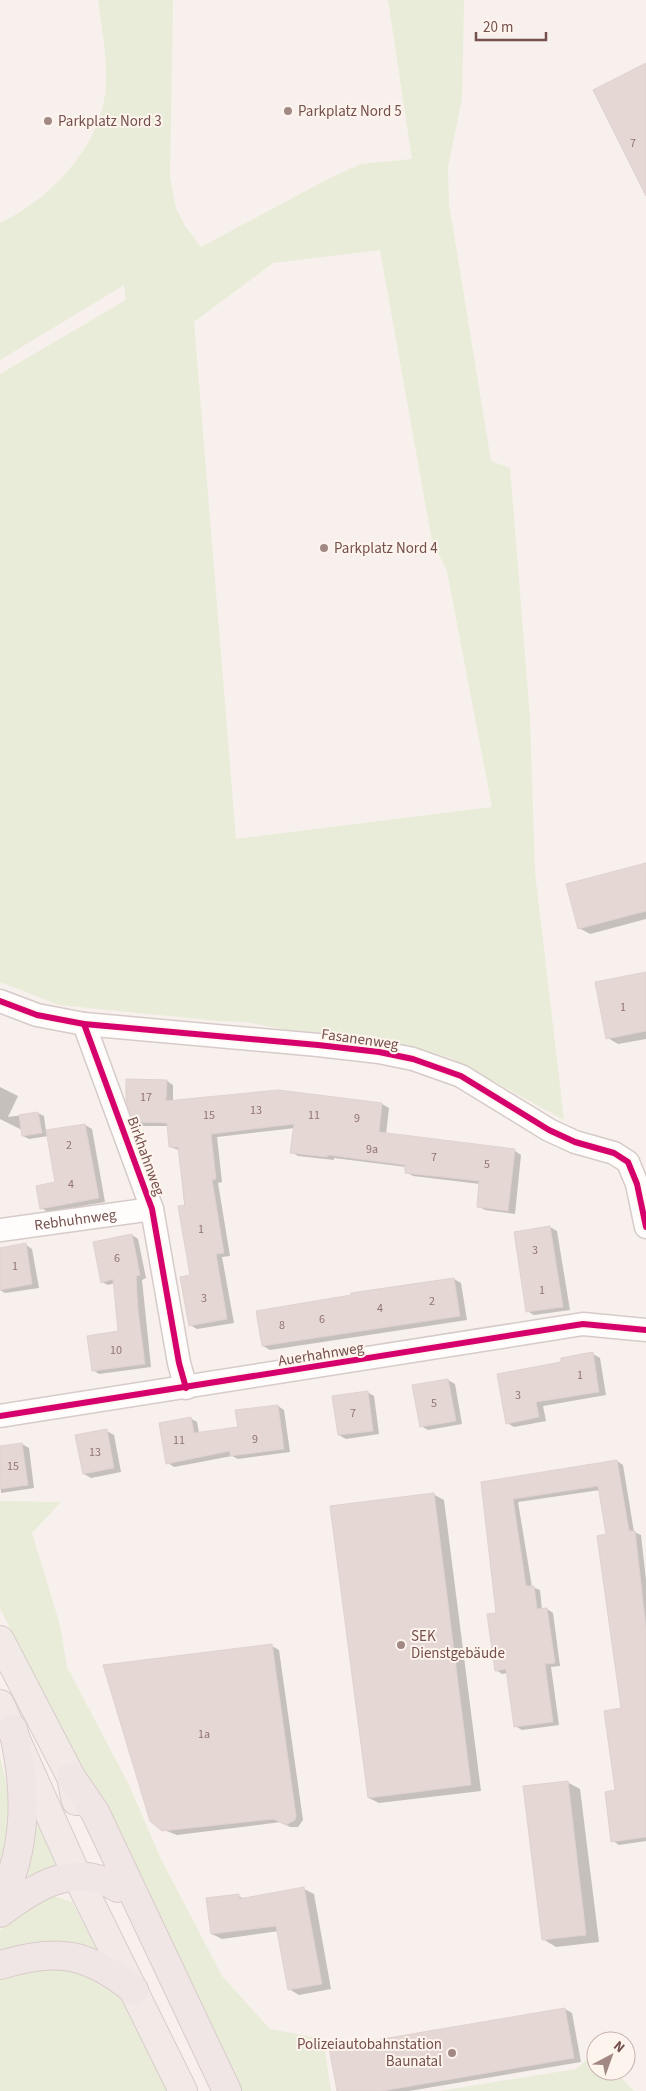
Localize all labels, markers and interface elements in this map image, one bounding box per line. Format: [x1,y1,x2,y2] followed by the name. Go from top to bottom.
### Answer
[476,10,546,42] scale bar
[483,17,513,38] text: 20 m
[298,101,402,122] place label: Parkplatz Nord 5
[282,105,294,117] marker: Parkplatz Nord 5
[58,111,162,132] place label: Parkplatz Nord 3
[42,115,54,127] marker: Parkplatz Nord 3
[630,135,636,152] house number: 7
[334,538,438,559] place label: Parkplatz Nord 4
[318,542,330,554] marker: Parkplatz Nord 4
[620,999,626,1016] house number: 1
[320,1024,400,1055] street label: Fasanenweg
[140,1089,152,1106] house number: 17
[250,1102,262,1119] house number: 13
[203,1107,215,1124] house number: 15
[308,1107,320,1124] house number: 11
[354,1110,360,1127] house number: 9
[122,1114,170,1199] street label: Birkhahnweg
[66,1137,72,1154] house number: 2
[366,1141,378,1158] house number: 9a
[431,1149,437,1166] house number: 7
[484,1156,490,1173] house number: 5
[68,1176,74,1193] house number: 4
[33,1204,118,1236] street label: Rebhuhnweg
[198,1221,204,1238] house number: 1
[532,1242,538,1259] house number: 3
[114,1250,120,1267] house number: 6
[12,1258,18,1275] house number: 1
[539,1282,545,1299] house number: 1
[201,1290,207,1307] house number: 3
[429,1293,435,1310] house number: 2
[377,1300,383,1317] house number: 4
[319,1311,325,1328] house number: 6
[279,1317,285,1334] house number: 8
[277,1337,366,1372] street label: Auerhahnweg
[110,1342,122,1359] house number: 10
[577,1367,583,1384] house number: 1
[515,1387,521,1404] house number: 3
[431,1395,437,1412] house number: 5
[350,1405,356,1422] house number: 7
[252,1431,258,1448] house number: 9
[173,1432,185,1449] house number: 11
[89,1444,101,1461] house number: 13
[7,1458,19,1475] house number: 15
[411,1626,505,1664] place label: SEK Dienstgebäude
[395,1639,407,1651] marker: SEK Dienstgebäude
[198,1726,210,1743] house number: 1a
[586,2031,636,2081] north arrow
[297,2034,442,2072] place label: Polizeiautobahnstation Baunatal
[609,2036,629,2058] text: N
[446,2047,458,2059] marker: Polizeiautobahnstation Baunatal

